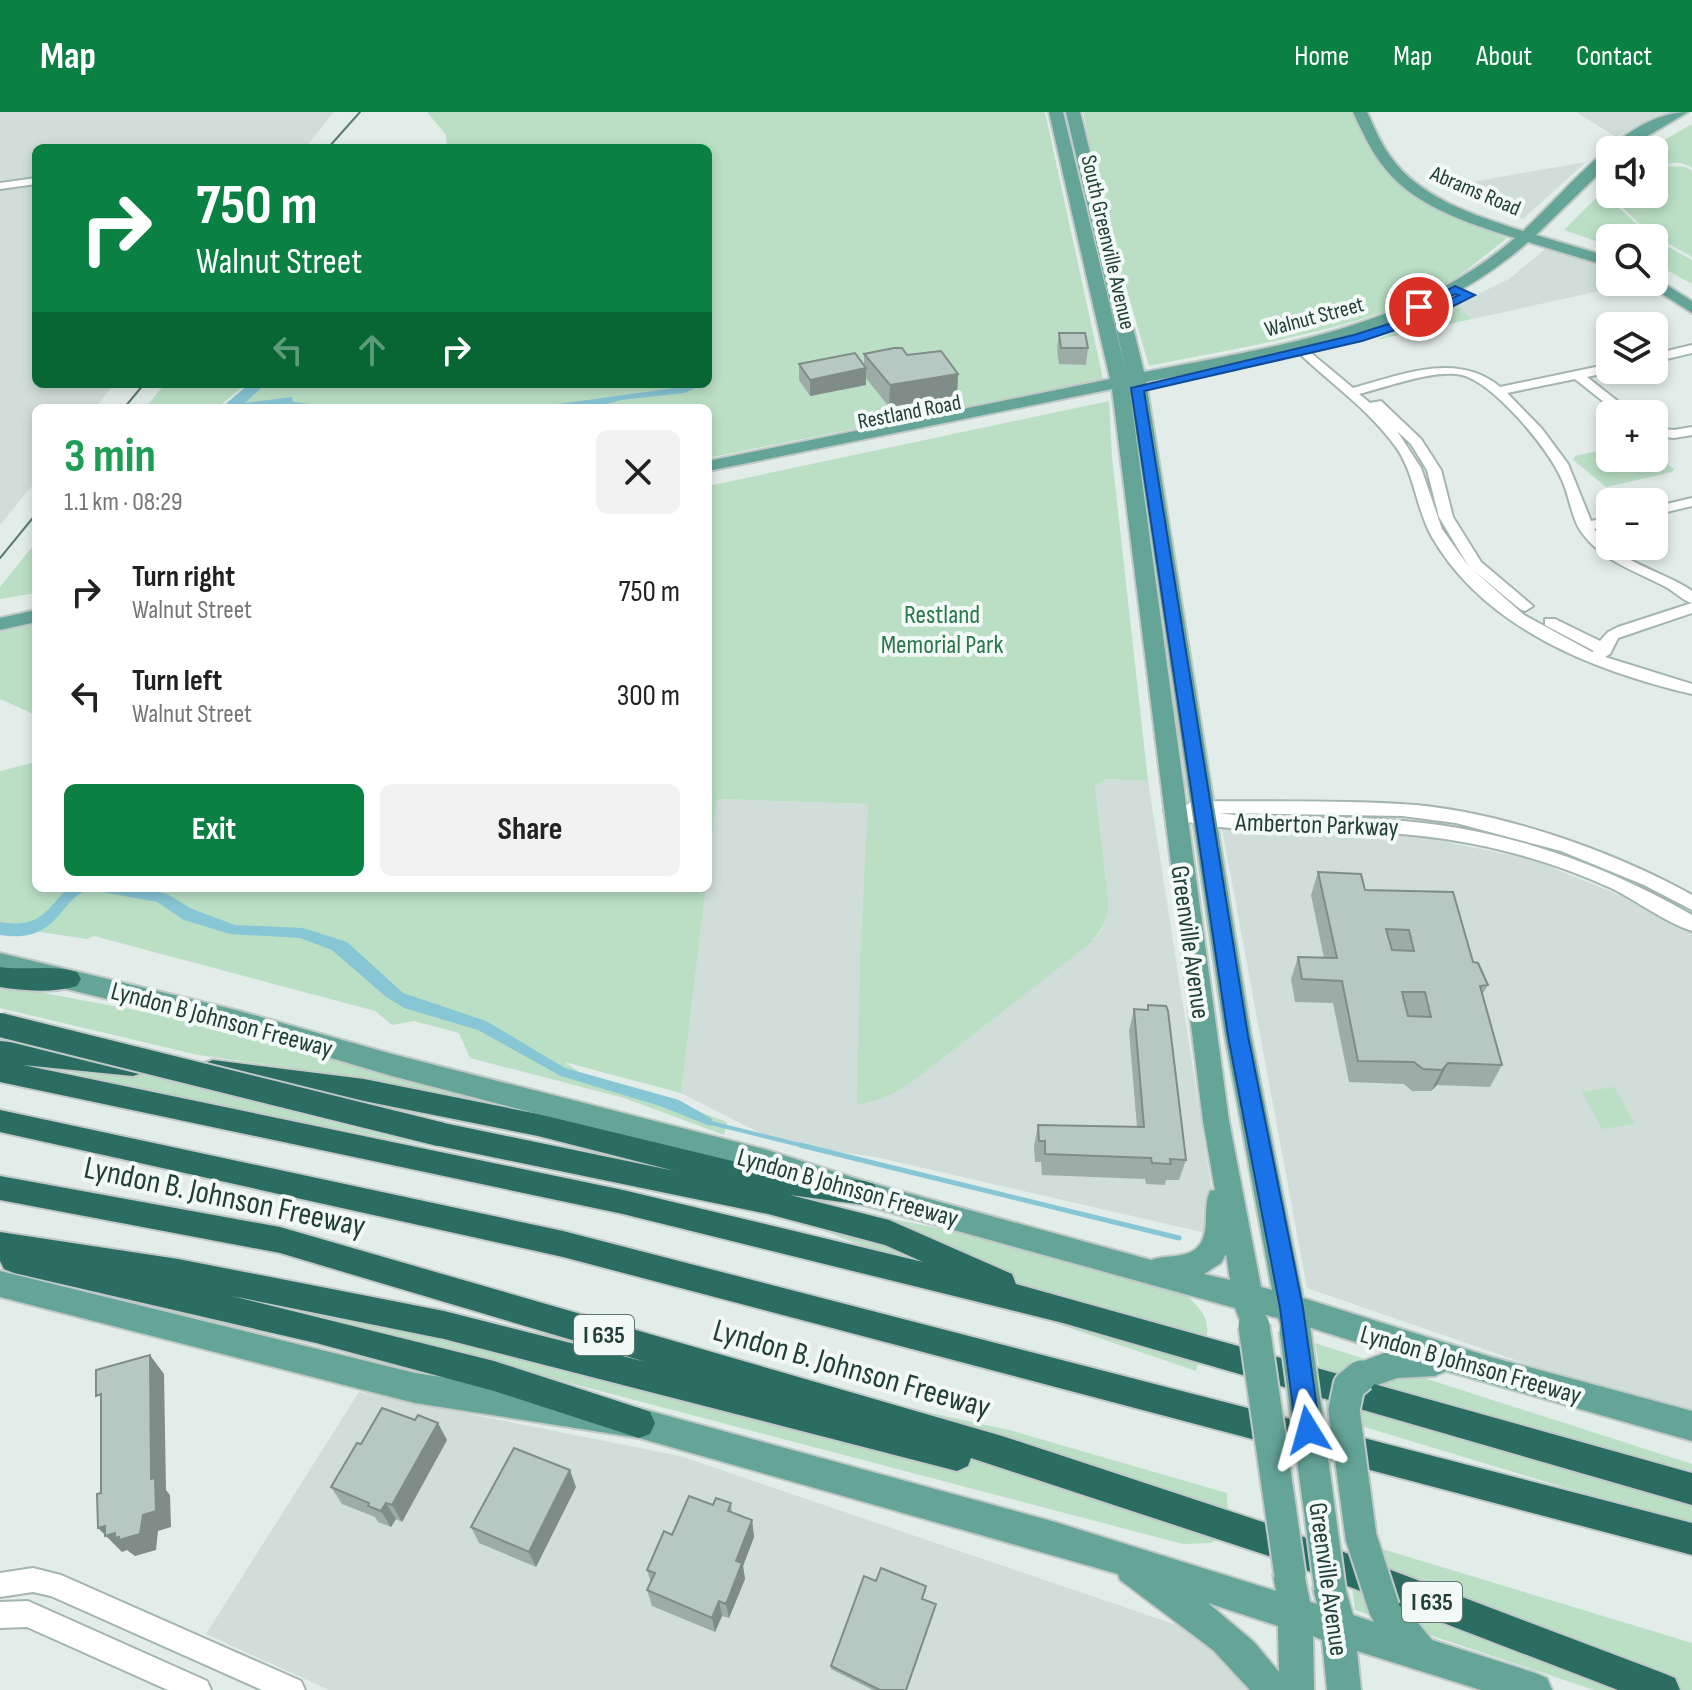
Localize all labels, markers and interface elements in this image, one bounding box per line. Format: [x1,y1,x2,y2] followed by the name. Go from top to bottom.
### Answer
[40,34,96,79] text: Map
[1294,40,1349,73] text: Home
[1393,40,1432,73] text: Map
[1476,40,1532,73] text: About
[1576,40,1652,73] text: Contact
[1596,136,1668,560] map controls
[1596,136,1668,208] button: sound
[1074,152,1141,332] street label: South Greenville Avenue
[1425,160,1525,222] street label: Abrams Road
[196,173,318,240] text: 750 m
[64,176,168,280] icon: right
[1596,224,1668,296] button: search
[196,241,362,284] text: Walnut Street
[1385,273,1453,341] pin
[1397,285,1441,329] icon: arrive
[1262,291,1367,344] street label: Walnut Street
[1596,312,1668,384] button: layers
[266,328,310,372] icon: left
[350,328,394,372] icon: ahead
[434,328,478,372] icon: right
[855,389,963,436] street label: Restland Road
[1596,400,1668,472] button: +
[64,428,156,485] text: 3 min
[596,430,680,514] button: close
[64,487,182,518] text: 1.1 km · 08:29
[1596,488,1668,560] button: −
[132,559,235,595] text: Turn right
[64,570,108,614] icon: right
[619,574,680,610] text: 750 m
[132,595,252,626] text: Walnut Street
[881,600,1003,661] park label: Restland Memorial Park
[132,663,222,699] text: Turn left
[64,674,108,718] icon: left
[617,678,680,714] text: 300 m
[132,699,252,730] text: Walnut Street
[64,784,364,876] button: Exit
[380,784,680,876] button: Share
[1234,807,1399,844] street label: Amberton Parkway
[1163,863,1216,1021] street label: Greenville Avenue
[107,976,336,1065] street label: Lyndon B Johnson Freeway
[734,1142,962,1235] street label: Lyndon B Johnson Freeway
[80,1149,369,1246] street label: Lyndon B. Johnson Freeway
[708,1311,995,1428] street label: Lyndon B. Johnson Freeway
[574,1315,634,1355] road number: I 635
[1357,1319,1585,1412] street label: Lyndon B Johnson Freeway
[1266,1388,1350,1472] position arrow
[1301,1500,1354,1658] street label: Greenville Avenue
[1402,1582,1462,1622] road number: I 635

